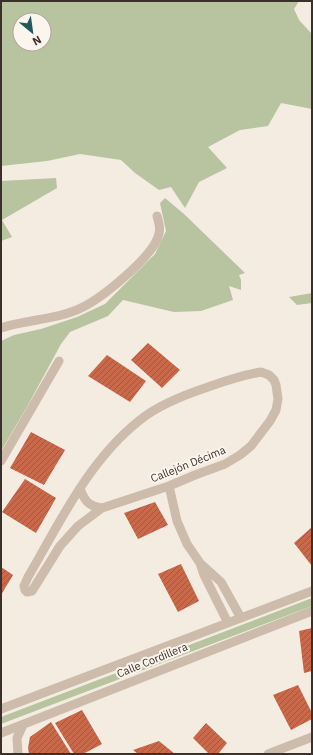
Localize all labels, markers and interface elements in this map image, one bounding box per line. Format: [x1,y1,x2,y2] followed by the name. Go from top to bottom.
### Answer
[12,12,52,52] north arrow
[30,33,44,49] text: N
[148,443,228,485] street label: Callejón Décima
[115,639,190,681] street label: Calle Cordillera

